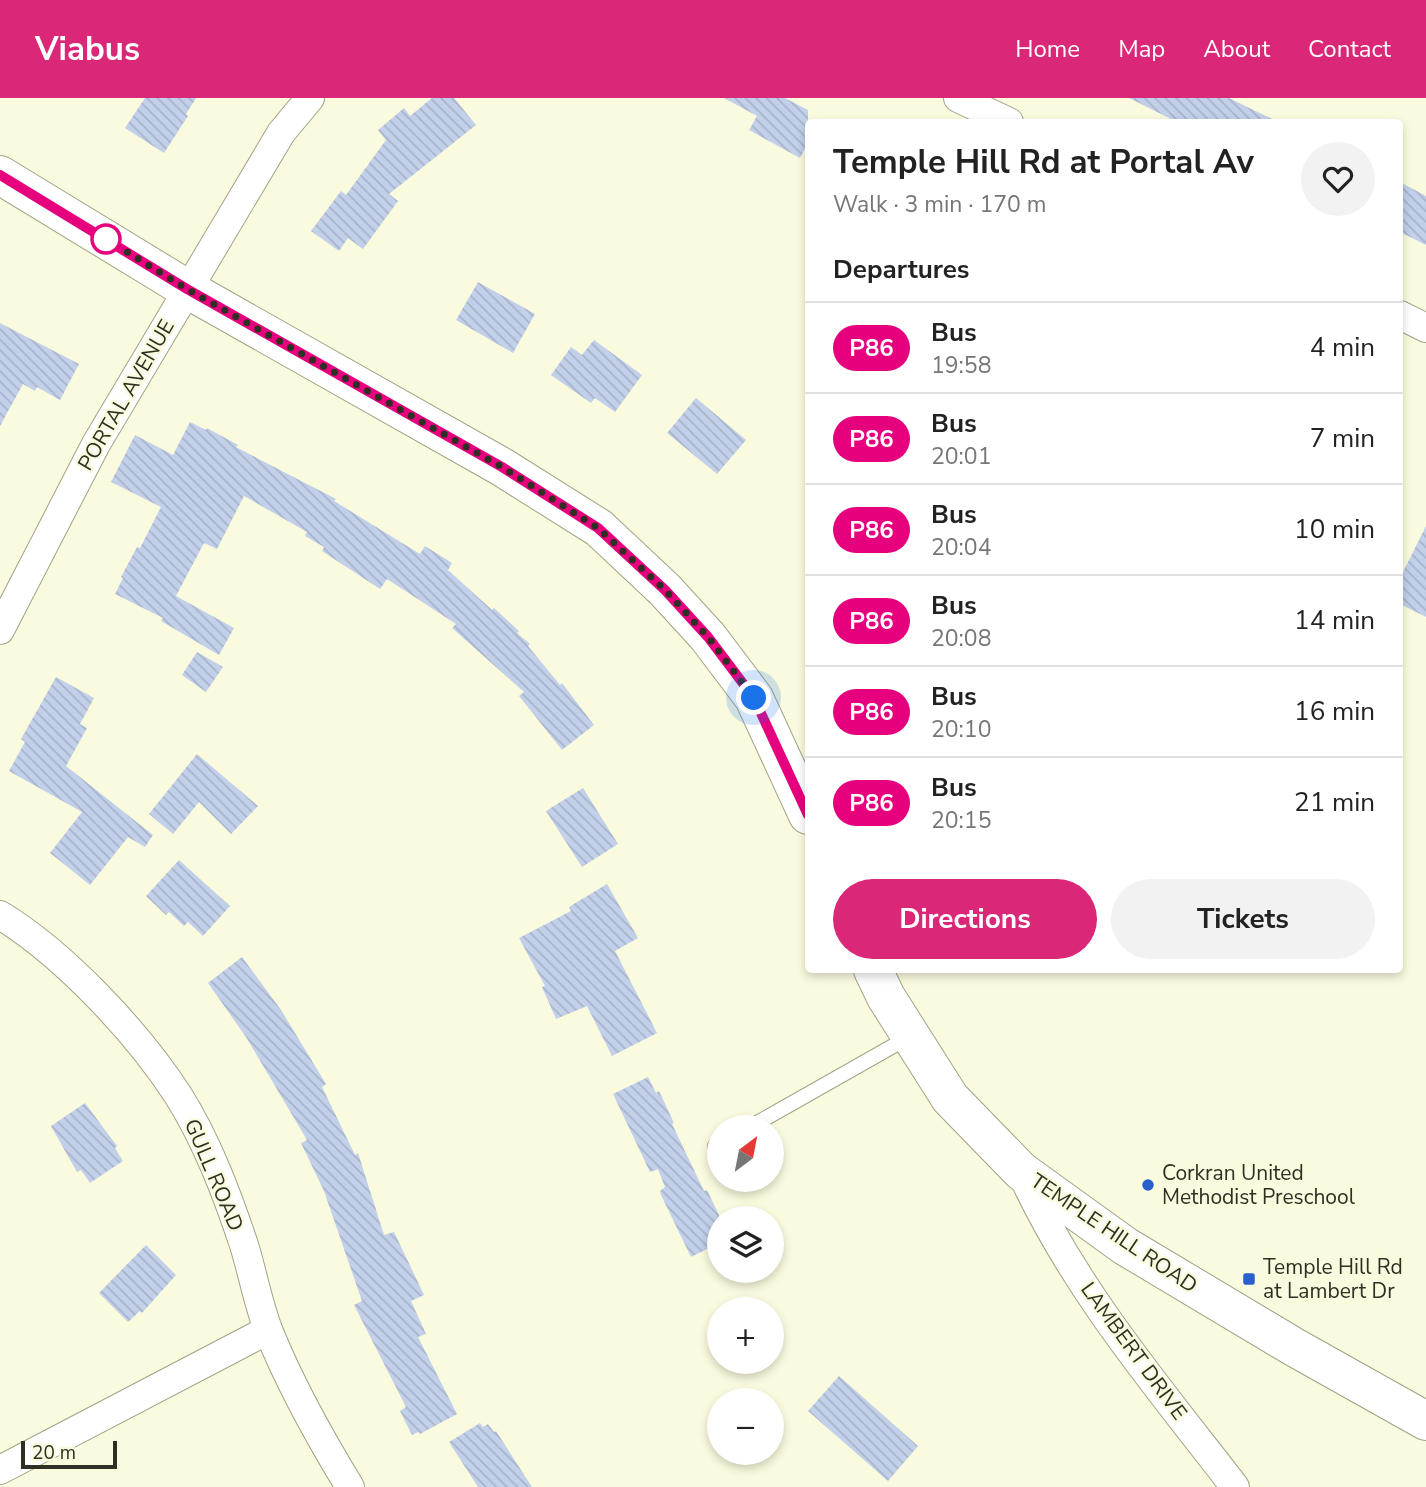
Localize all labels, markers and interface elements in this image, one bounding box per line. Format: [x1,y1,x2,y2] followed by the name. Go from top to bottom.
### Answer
[35,27,140,72] text: Viabus
[1015,33,1080,65] text: Home
[1118,33,1165,65] text: Map
[1203,33,1270,65] text: About
[1308,33,1391,65] text: Contact
[833,140,1254,185] text: Temple Hill Rd at Portal Av
[1301,142,1375,216] button: heart
[833,189,1046,220] text: Walk · 3 min · 170 m
[91,224,121,254] unlabelled marker
[833,252,969,287] text: Departures
[71,314,181,476] street label: PORTAL AVENUE
[931,315,977,350] text: Bus
[1310,330,1375,365] text: 4 min
[849,332,894,364] text: P86
[931,350,991,381] text: 19:58
[931,406,977,441] text: Bus
[1310,421,1375,456] text: 7 min
[849,423,894,455] text: P86
[931,441,991,472] text: 20:01
[931,497,977,532] text: Bus
[1294,512,1375,547] text: 10 min
[849,514,894,546] text: P86
[931,532,991,563] text: 20:04
[931,588,977,623] text: Bus
[1294,603,1375,638] text: 14 min
[849,605,894,637] text: P86
[931,623,991,654] text: 20:08
[931,679,977,714] text: Bus
[736,680,771,715] your location
[1294,694,1375,729] text: 16 min
[849,696,894,728] text: P86
[931,714,991,745] text: 20:10
[931,770,977,805] text: Bus
[1294,785,1375,820] text: 21 min
[849,787,894,819] text: P86
[931,805,991,836] text: 20:15
[833,879,1097,959] button: Directions
[1111,879,1375,959] button: Tickets
[178,1115,250,1235] street label: GULL ROAD
[707,1115,784,1192] north arrow
[707,1115,784,1465] map controls
[1162,1159,1356,1211] place label: Corkran United Methodist Preschool
[1025,1167,1203,1299] street label: TEMPLE HILL ROAD
[1140,1177,1156,1193] marker: Corkran United Methodist Preschool
[707,1206,784,1283] button: layers
[1263,1253,1403,1305] place label: Temple Hill Rd at Lambert Dr
[1241,1271,1257,1287] marker: Temple Hill Rd at Lambert Dr
[1074,1276,1194,1426] street label: LAMBERT DRIVE
[707,1297,784,1374] button: +
[707,1388,784,1465] button: −
[21,1438,117,1470] scale bar
[32,1440,76,1466] text: 20 m

